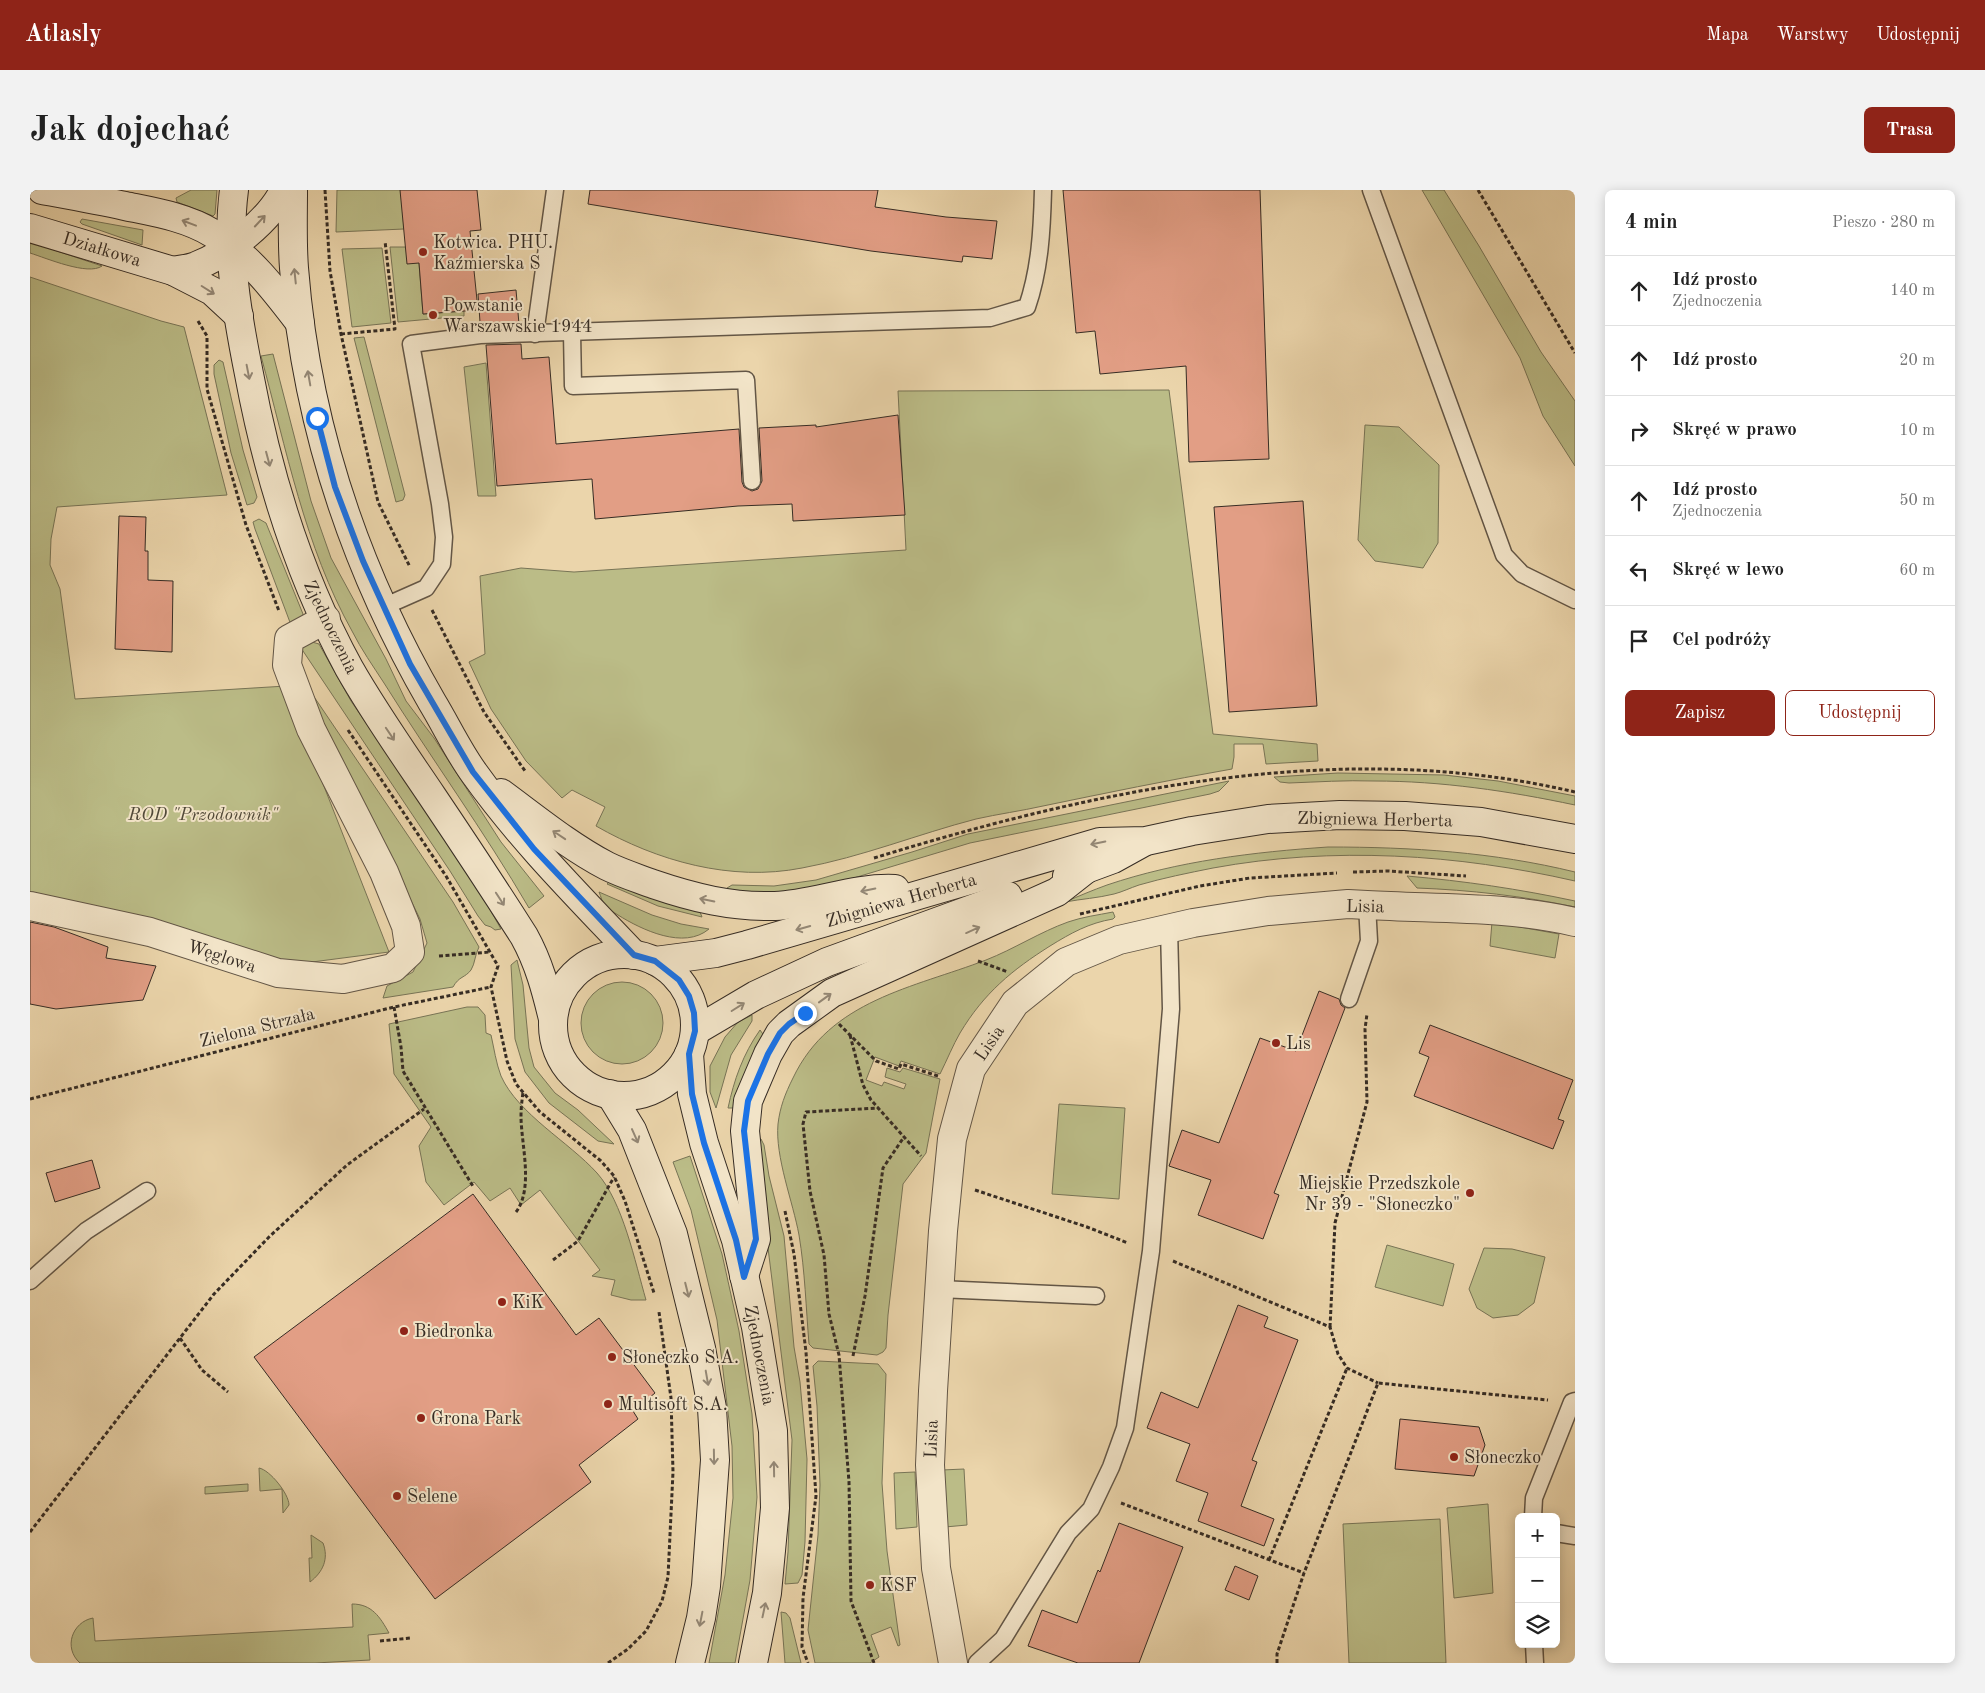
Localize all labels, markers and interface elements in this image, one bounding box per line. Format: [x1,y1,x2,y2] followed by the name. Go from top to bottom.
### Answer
[25,23,102,47] text: Atlasly
[1707,26,1749,44] text: Mapa
[1777,26,1848,44] text: Warstwy
[1876,26,1960,44] text: Udostępnij
[1864,107,1955,153] button: Trasa
[30,113,230,148] text: Jak dojechać
[1625,212,1678,233] text: 4 min
[254,214,266,227] one-way arrow
[1832,215,1935,231] text: Pieszo · 280 m
[182,217,197,227] one-way arrow
[60,230,143,270] street label: Działkowa
[433,234,553,273] place label: Kotwica. PHU. Kaźmierska S
[417,246,429,258] marker: Kotwica. PHU. Kaźmierska S
[290,268,300,284] one-way arrow
[1672,271,1757,290] text: Idź prosto
[1625,277,1653,305] icon: ahead
[1890,283,1935,299] text: 140 m
[201,285,215,295] one-way arrow
[1672,294,1762,310] text: Zjednoczenia
[443,297,592,336] place label: Powstanie Warszawskie 1944
[427,309,439,321] marker: Powstanie Warszawskie 1944
[1625,347,1653,375] icon: ahead
[1672,351,1757,370] text: Idź prosto
[1899,353,1935,369] text: 20 m
[244,364,254,380] one-way arrow
[304,370,314,386] one-way arrow
[306,407,329,430] route start
[1625,417,1653,445] icon: right
[1672,421,1797,440] text: Skręć w prawo
[1899,423,1935,439] text: 10 m
[264,450,273,466] one-way arrow
[1672,481,1757,500] text: Idź prosto
[1625,487,1653,515] icon: ahead
[1899,493,1935,509] text: 50 m
[1672,504,1762,520] text: Zjednoczenia
[1625,557,1653,585] icon: left
[1672,561,1784,580] text: Skręć w lewo
[1899,563,1935,579] text: 60 m
[300,578,360,677] street label: Zjednoczenia
[1625,627,1653,655] icon: arrive
[1672,631,1771,650] text: Cel podróży
[1625,690,1775,736] button: Zapisz
[1785,690,1935,736] button: Udostępnij
[385,727,395,741] one-way arrow
[127,806,279,824] park label: ROD "Przodownik"
[1297,810,1453,830] street label: Zbigniewa Herberta
[553,830,567,840] one-way arrow
[1090,839,1106,848] one-way arrow
[824,871,979,931] street label: Zbigniewa Herberta
[860,886,876,895] one-way arrow
[495,892,505,906] one-way arrow
[699,895,715,904] one-way arrow
[1346,898,1384,916] street label: Lisia
[795,923,811,933] one-way arrow
[965,924,980,934] one-way arrow
[185,937,258,977] street label: Węglowa
[818,993,832,1003] one-way arrow
[730,1001,744,1011] one-way arrow
[794,1002,817,1025] route end
[198,1005,317,1051] street label: Zielona Strzała
[972,1022,1008,1065] street label: Lisia
[1286,1035,1311,1053] place label: Lis
[1270,1037,1282,1049] marker: Lis
[630,1128,640,1143] one-way arrow
[1298,1175,1460,1214] place label: Miejskie Przedszkole Nr 39 - "Słoneczko"
[1464,1187,1476,1199] marker: Miejskie Przedszkole Nr 39 - "Słoneczko"
[683,1281,693,1297] one-way arrow
[512,1294,544,1312] place label: KiK
[496,1296,508,1308] marker: KiK
[741,1304,778,1407] street label: Zjednoczenia
[414,1323,493,1341] place label: Biedronka
[398,1325,410,1337] marker: Biedronka
[622,1349,739,1367] place label: Słoneczko S.A.
[606,1351,618,1363] marker: Słoneczko S.A.
[702,1370,712,1386] one-way arrow
[618,1396,728,1414] place label: Multisoft S.A.
[602,1398,614,1410] marker: Multisoft S.A.
[431,1410,521,1428] place label: Grona Park
[415,1412,427,1424] marker: Grona Park
[922,1419,942,1459] street label: Lisia
[709,1448,719,1465] one-way arrow
[1464,1449,1541,1467] place label: Słoneczko
[1448,1451,1460,1463] marker: Słoneczko
[769,1462,779,1478] one-way arrow
[407,1488,458,1506] place label: Selene
[391,1490,403,1502] marker: Selene
[1515,1513,1560,1648] map controls
[1515,1513,1560,1558] button: +
[1515,1558,1560,1603] button: −
[880,1577,917,1595] place label: KSF
[864,1579,876,1591] marker: KSF
[760,1603,769,1619] one-way arrow
[1515,1603,1560,1648] button: layers
[695,1610,705,1626] one-way arrow

